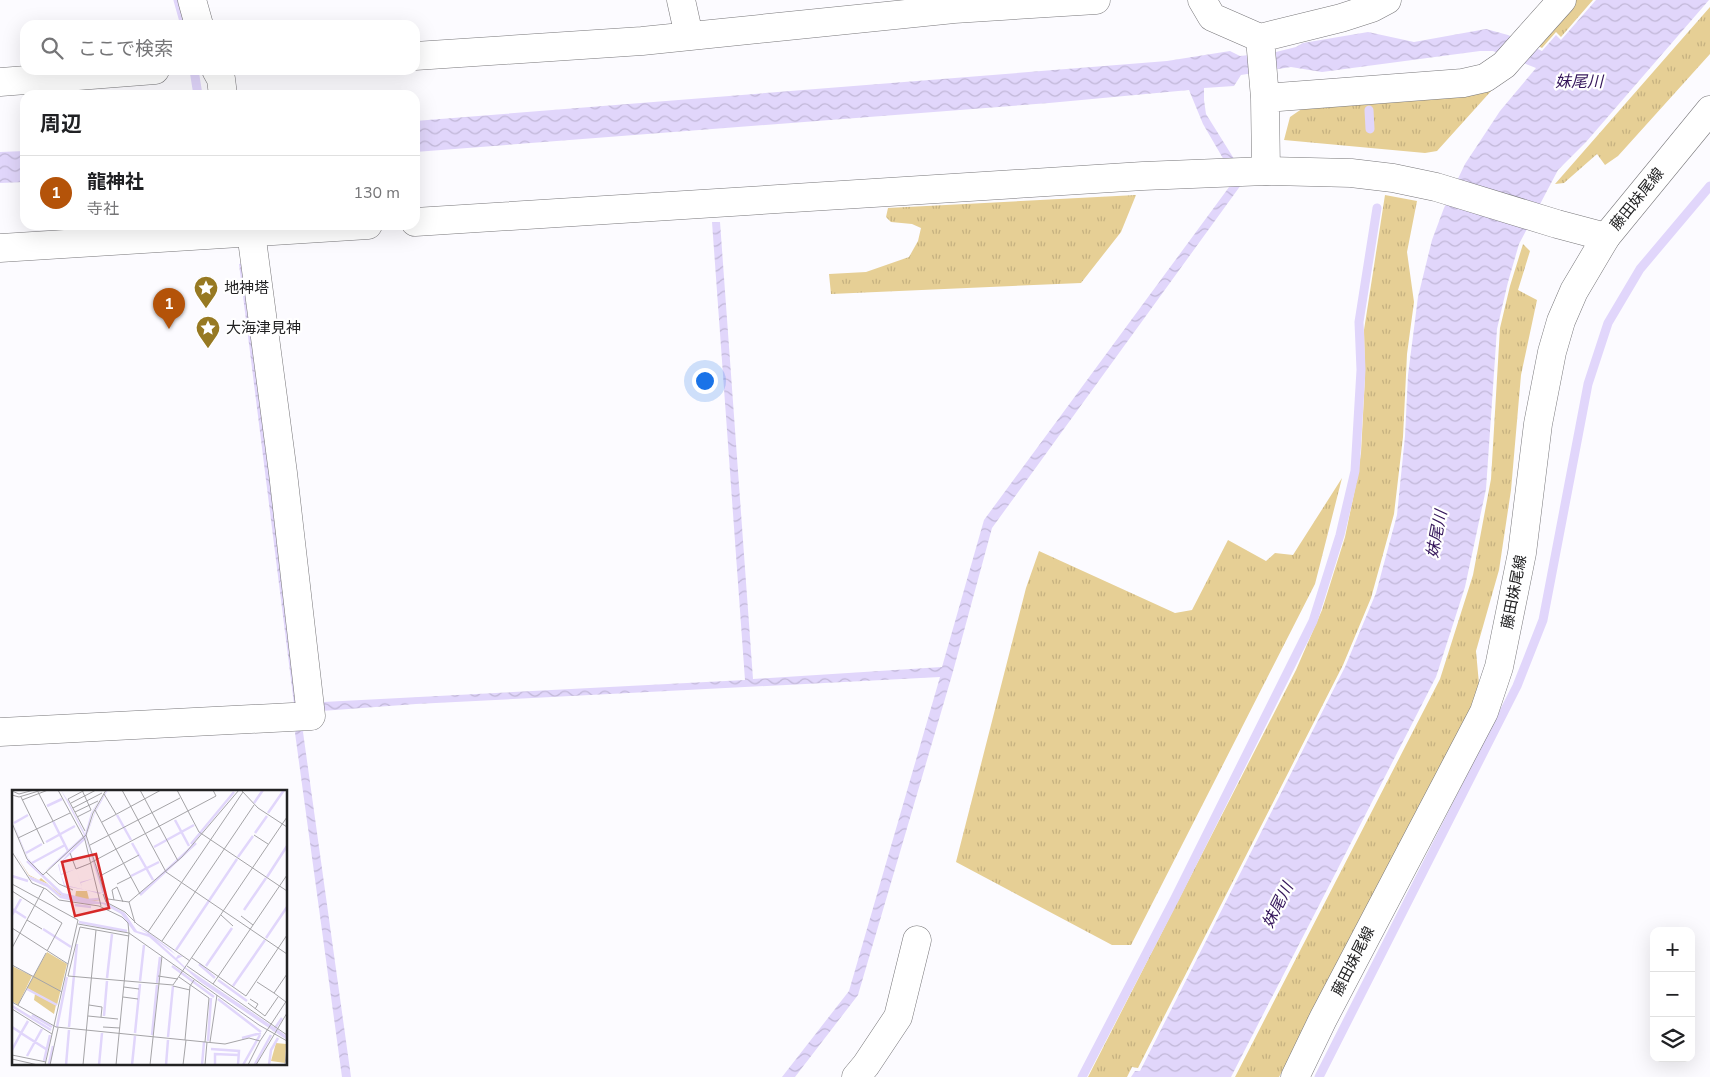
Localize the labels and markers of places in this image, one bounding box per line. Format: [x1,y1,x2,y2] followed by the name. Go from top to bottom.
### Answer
[193,275,219,309] place icon: 地神塔
[224,278,269,298] place label: 地神塔
[153,288,185,329] pin: 1
[195,315,221,349] place icon: 大海津見神
[226,318,301,338] place label: 大海津見神

